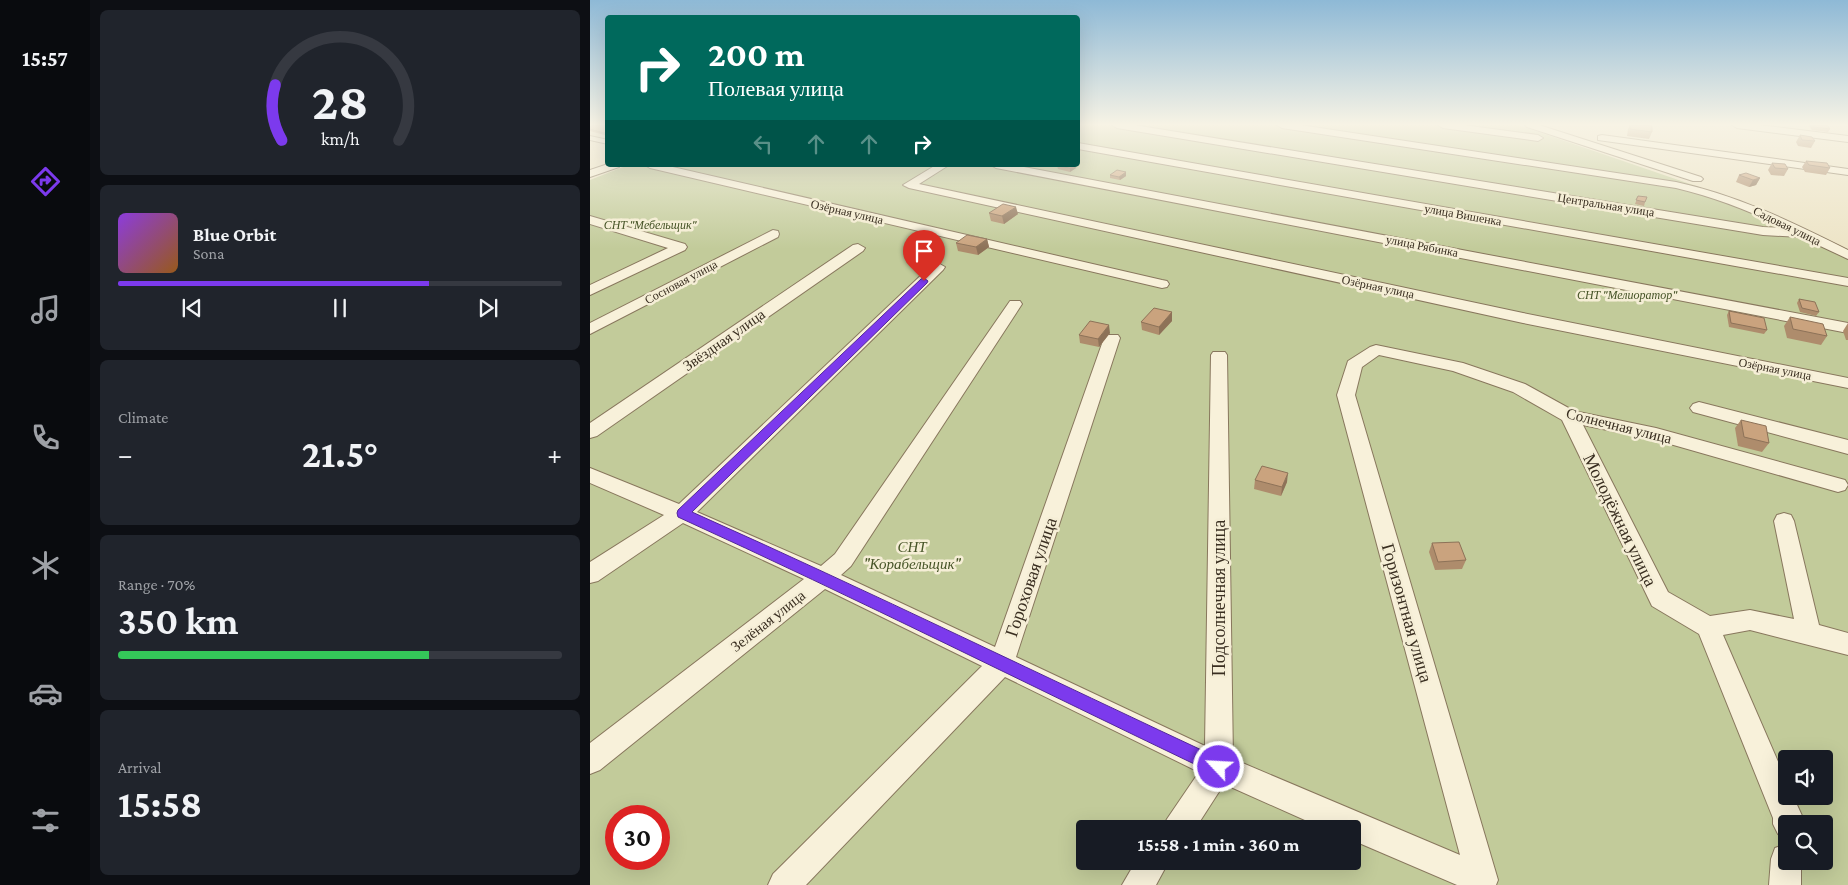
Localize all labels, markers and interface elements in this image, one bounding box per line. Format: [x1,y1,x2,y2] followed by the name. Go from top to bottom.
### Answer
[625,35,690,100] icon: right
[708,35,805,74] text: 200 m
[22,46,68,71] text: 15:57
[312,72,368,130] text: 28
[708,76,844,101] text: Полевая улица
[321,129,360,149] text: km/h
[749,130,777,158] icon: left
[802,130,830,158] icon: ahead
[855,130,883,158] icon: ahead
[908,130,936,158] icon: right
[28,164,63,199] icon: directions
[1557,190,1656,220] street label: Центральная улица
[809,197,885,227] street label: Озёрная улица
[1423,201,1503,229] street label: улица Вишенка
[1751,204,1824,249] street label: Садовая улица
[604,218,698,232] park label: СНТ "Мебельщик"
[193,224,276,245] text: Blue Orbit
[903,230,945,281] pin
[1385,232,1460,260] street label: улица Рябинка
[910,237,938,265] icon: arrive
[193,245,224,262] text: Sona
[642,257,720,307] street label: Сосновая улица
[1340,272,1416,302] street label: Озёрная улица
[1577,288,1678,302] park label: СНТ "Мелиоратор"
[28,292,63,327] icon: music
[178,294,206,322] icon: previous
[326,294,354,322] icon: pause
[474,294,502,322] icon: next
[680,306,768,374] street label: Звёздная улица
[1737,355,1813,383] street label: Озёрная улица
[1565,405,1674,447] street label: Солнечная улица
[118,409,168,426] text: Climate
[28,420,63,455] icon: phone
[302,433,378,475] text: 21.5°
[118,439,133,470] text: −
[547,439,562,470] text: +
[1579,450,1661,590] street label: Молодёжная улица
[1001,515,1061,639] street label: Гороховая улица
[1209,520,1229,676] street label: Подсолнечная улица
[863,539,961,572] park label: СНТ "Корабельщик"
[1378,541,1436,685] street label: Горизонтная улица
[28,548,63,583] icon: climate
[118,576,195,593] text: Range · 70%
[728,587,809,655] street label: Зелёная улица
[118,600,238,642] text: 350 km
[28,676,63,711] icon: car
[1192,740,1244,792] position arrow
[1778,750,1833,870] map controls
[1778,750,1833,805] button: sound
[118,759,162,776] text: Arrival
[118,783,202,825] text: 15:58
[28,803,63,838] icon: filters
[605,805,670,870] speed limit sign: 30
[1778,815,1833,870] button: search
[1138,834,1299,855] text: 15:58 · 1 min · 360 m

